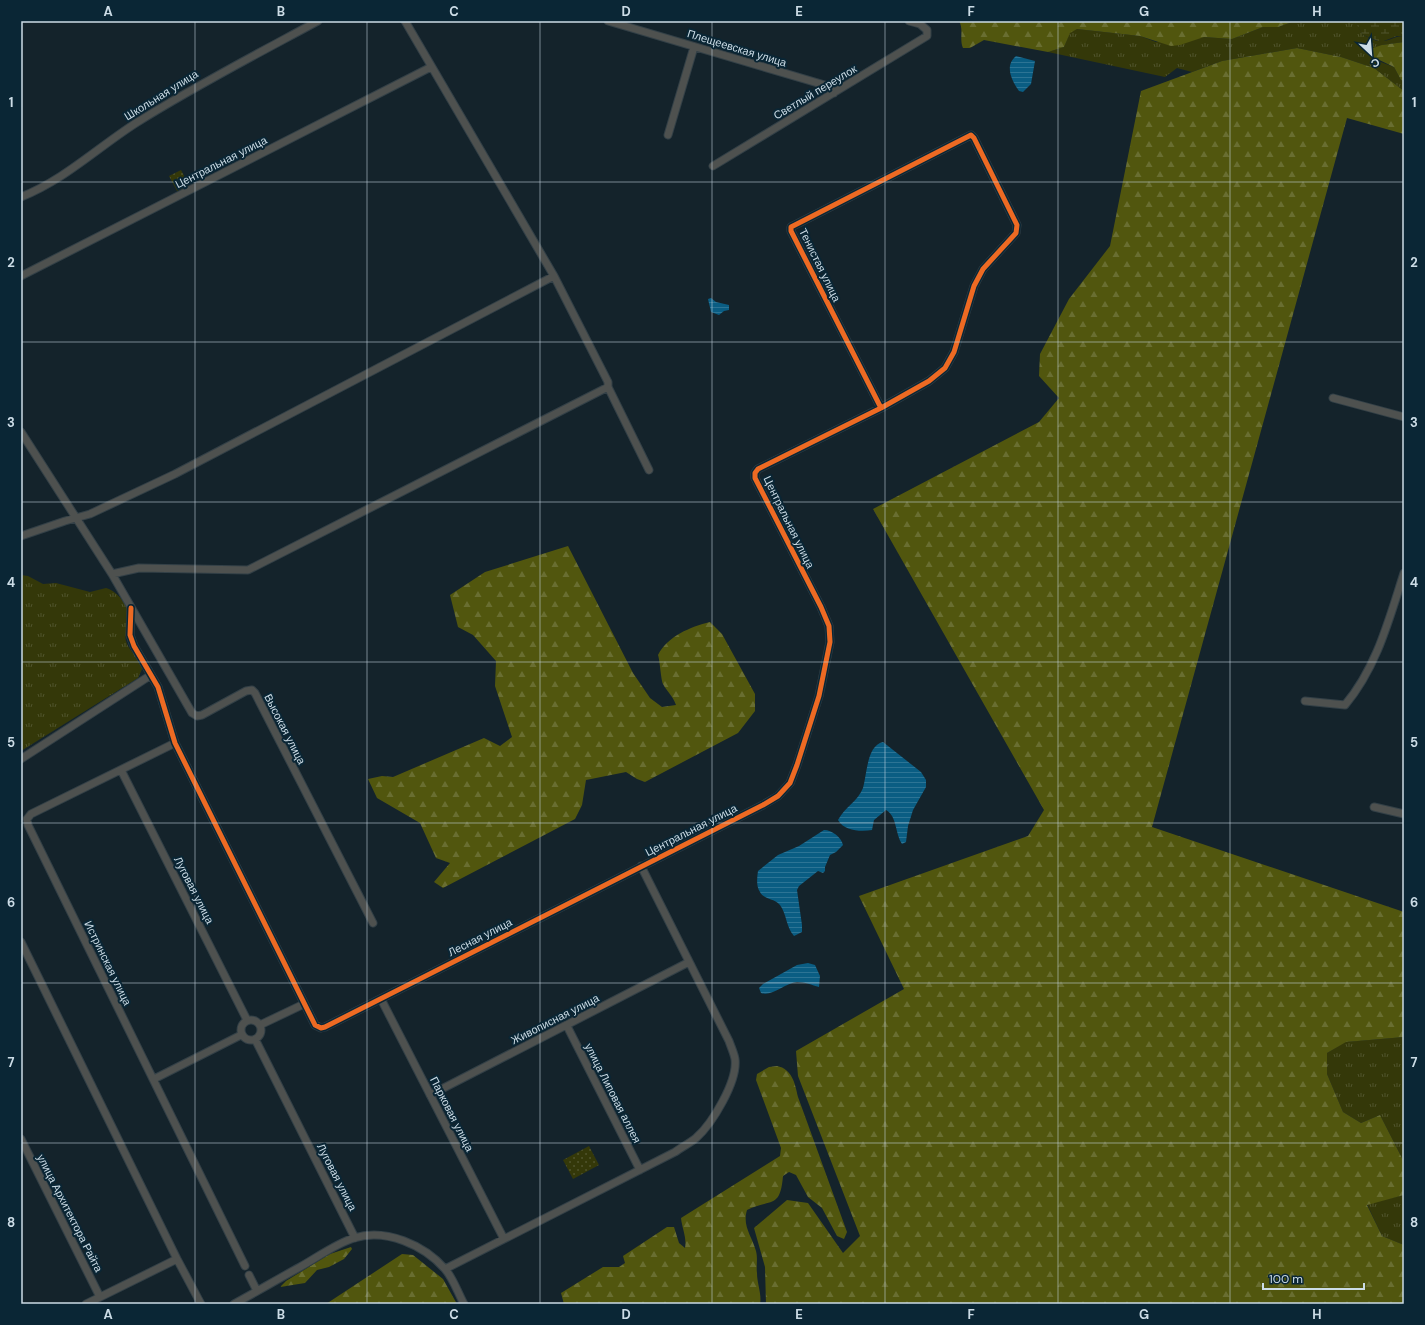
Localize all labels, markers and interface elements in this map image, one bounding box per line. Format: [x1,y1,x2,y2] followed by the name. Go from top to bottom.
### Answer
[103,3,113,20] text: A
[277,3,285,20] text: B
[449,3,459,20] text: C
[621,3,631,20] text: D
[795,3,803,20] text: E
[967,3,975,20] text: F
[1139,3,1149,20] text: G
[1312,3,1322,20] text: H
[686,26,789,70] street label: Плещеевская улица
[1351,34,1391,74] north arrow
[1369,55,1382,71] text: С
[771,62,859,122] street label: Светлый переулок
[122,66,201,123] street label: Школьная улица
[9,94,13,111] text: 1
[1412,94,1416,111] text: 1
[173,132,270,191] street label: Центральная улица
[796,226,844,305] street label: Тенистая улица
[7,254,15,271] text: 2
[1410,254,1418,271] text: 2
[7,414,15,431] text: 3
[1410,414,1418,431] text: 3
[761,474,818,571] street label: Центральная улица
[7,574,15,591] text: 4
[1410,574,1418,591] text: 4
[261,691,309,767] street label: Высокая улица
[7,734,15,751] text: 5
[1410,734,1418,751] text: 5
[643,800,740,859] street label: Центральная улица
[171,854,217,927] street label: Луговая улица
[7,894,15,911] text: 6
[1410,894,1418,911] text: 6
[446,914,515,959] street label: Лесная улица
[81,918,135,1008] street label: Истринская улица
[509,990,602,1047] street label: Живописная улица
[582,1041,644,1145] street label: улица Липовая аллея
[8,1054,15,1071] text: 7
[1411,1054,1418,1071] text: 7
[427,1074,477,1155] street label: Парковая улица
[314,1141,360,1214] street label: Луговая улица
[34,1152,106,1275] street label: улица Архитектора Райта
[7,1214,15,1231] text: 8
[1410,1214,1418,1231] text: 8
[1263,1265,1364,1291] scale bar
[1269,1271,1303,1287] text: 100 m
[103,1306,113,1323] text: A
[277,1306,285,1323] text: B
[449,1306,459,1323] text: C
[621,1306,631,1323] text: D
[795,1306,803,1323] text: E
[967,1306,975,1323] text: F
[1139,1306,1149,1323] text: G
[1312,1306,1322,1323] text: H

